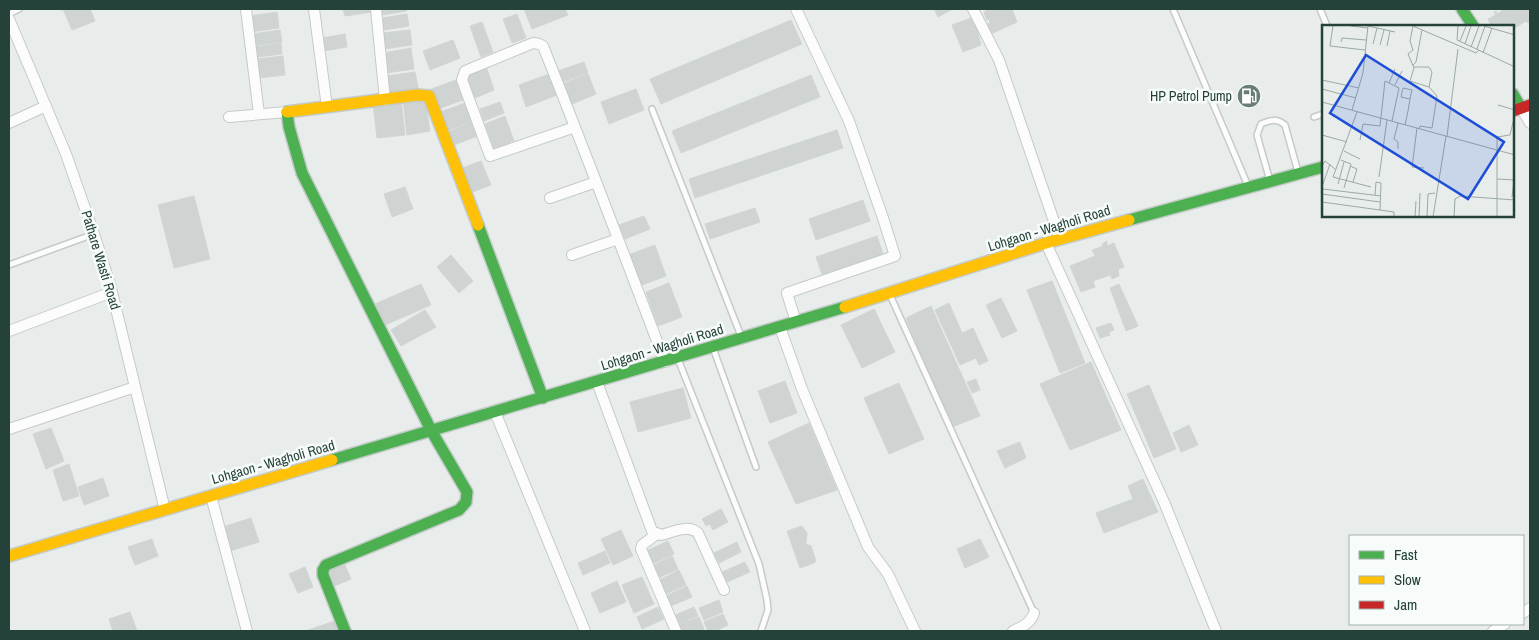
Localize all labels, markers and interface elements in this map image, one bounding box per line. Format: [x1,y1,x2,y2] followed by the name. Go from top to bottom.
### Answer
[1322,25,1514,218] inset map
[1236,83,1262,109] fuel station icon: HP Petrol Pump
[1150,87,1232,105] place label: HP Petrol Pump
[986,201,1112,255] street label: Lohgaon - Wagholi Road
[77,208,125,312] street label: Pathare Wasti Road
[599,320,725,374] street label: Lohgaon - Wagholi Road
[209,436,337,488] street label: Lohgaon - Wagholi Road
[1349,535,1524,625] legend
[1394,544,1418,565] text: Fast
[1394,569,1421,590] text: Slow
[1394,594,1417,615] text: Jam

